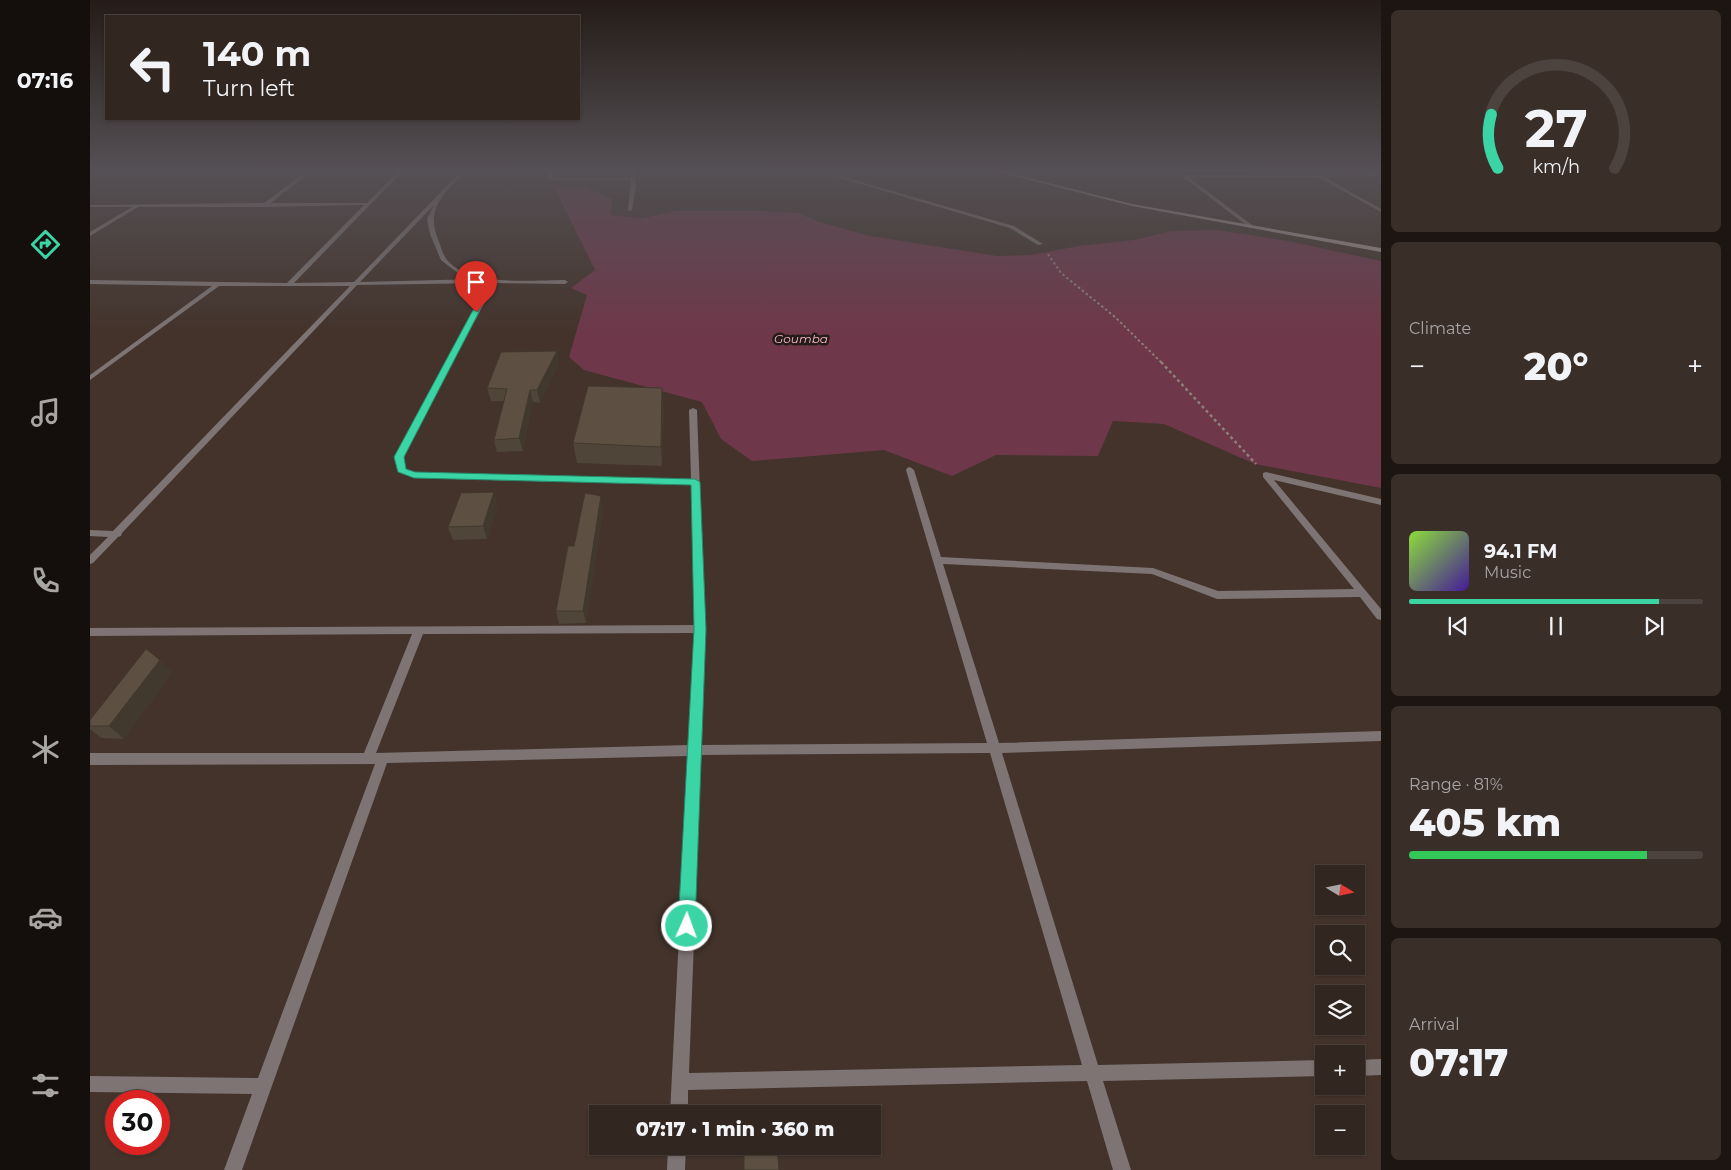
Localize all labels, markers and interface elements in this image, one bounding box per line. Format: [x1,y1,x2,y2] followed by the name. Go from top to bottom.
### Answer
[203,32,311,75] text: 140 m
[120,35,185,100] icon: left
[17,67,73,94] text: 07:16
[203,75,295,102] text: Turn left
[1525,97,1587,160] text: 27
[1532,156,1580,177] text: km/h
[28,227,63,262] icon: directions
[455,261,497,312] pin
[462,268,490,296] icon: arrive
[1409,319,1471,338] text: Climate
[774,331,828,346] water label: Goumba
[1524,343,1588,390] text: 20°
[1409,349,1425,383] text: −
[1687,349,1703,383] text: +
[28,395,63,430] icon: music
[1484,540,1557,563] text: 94.1 FM
[28,563,63,598] icon: phone
[1484,563,1531,582] text: Music
[1444,612,1472,640] icon: previous
[1542,612,1570,640] icon: pause
[1640,612,1668,640] icon: next
[28,732,63,767] icon: climate
[1409,775,1503,794] text: Range · 81%
[1409,799,1561,846] text: 405 km
[1315,865,1365,915] north arrow
[1315,865,1365,1155] map controls
[660,899,712,951] position arrow
[28,900,63,935] icon: car
[1315,925,1365,975] button: search
[1315,985,1365,1035] button: layers
[1409,1015,1459,1034] text: Arrival
[1409,1039,1508,1086] text: 07:17
[1315,1045,1365,1095] button: +
[28,1068,63,1103] icon: filters
[105,1090,170,1155] speed limit sign: 30
[1315,1105,1365,1155] button: −
[636,1118,834,1141] text: 07:17 · 1 min · 360 m

